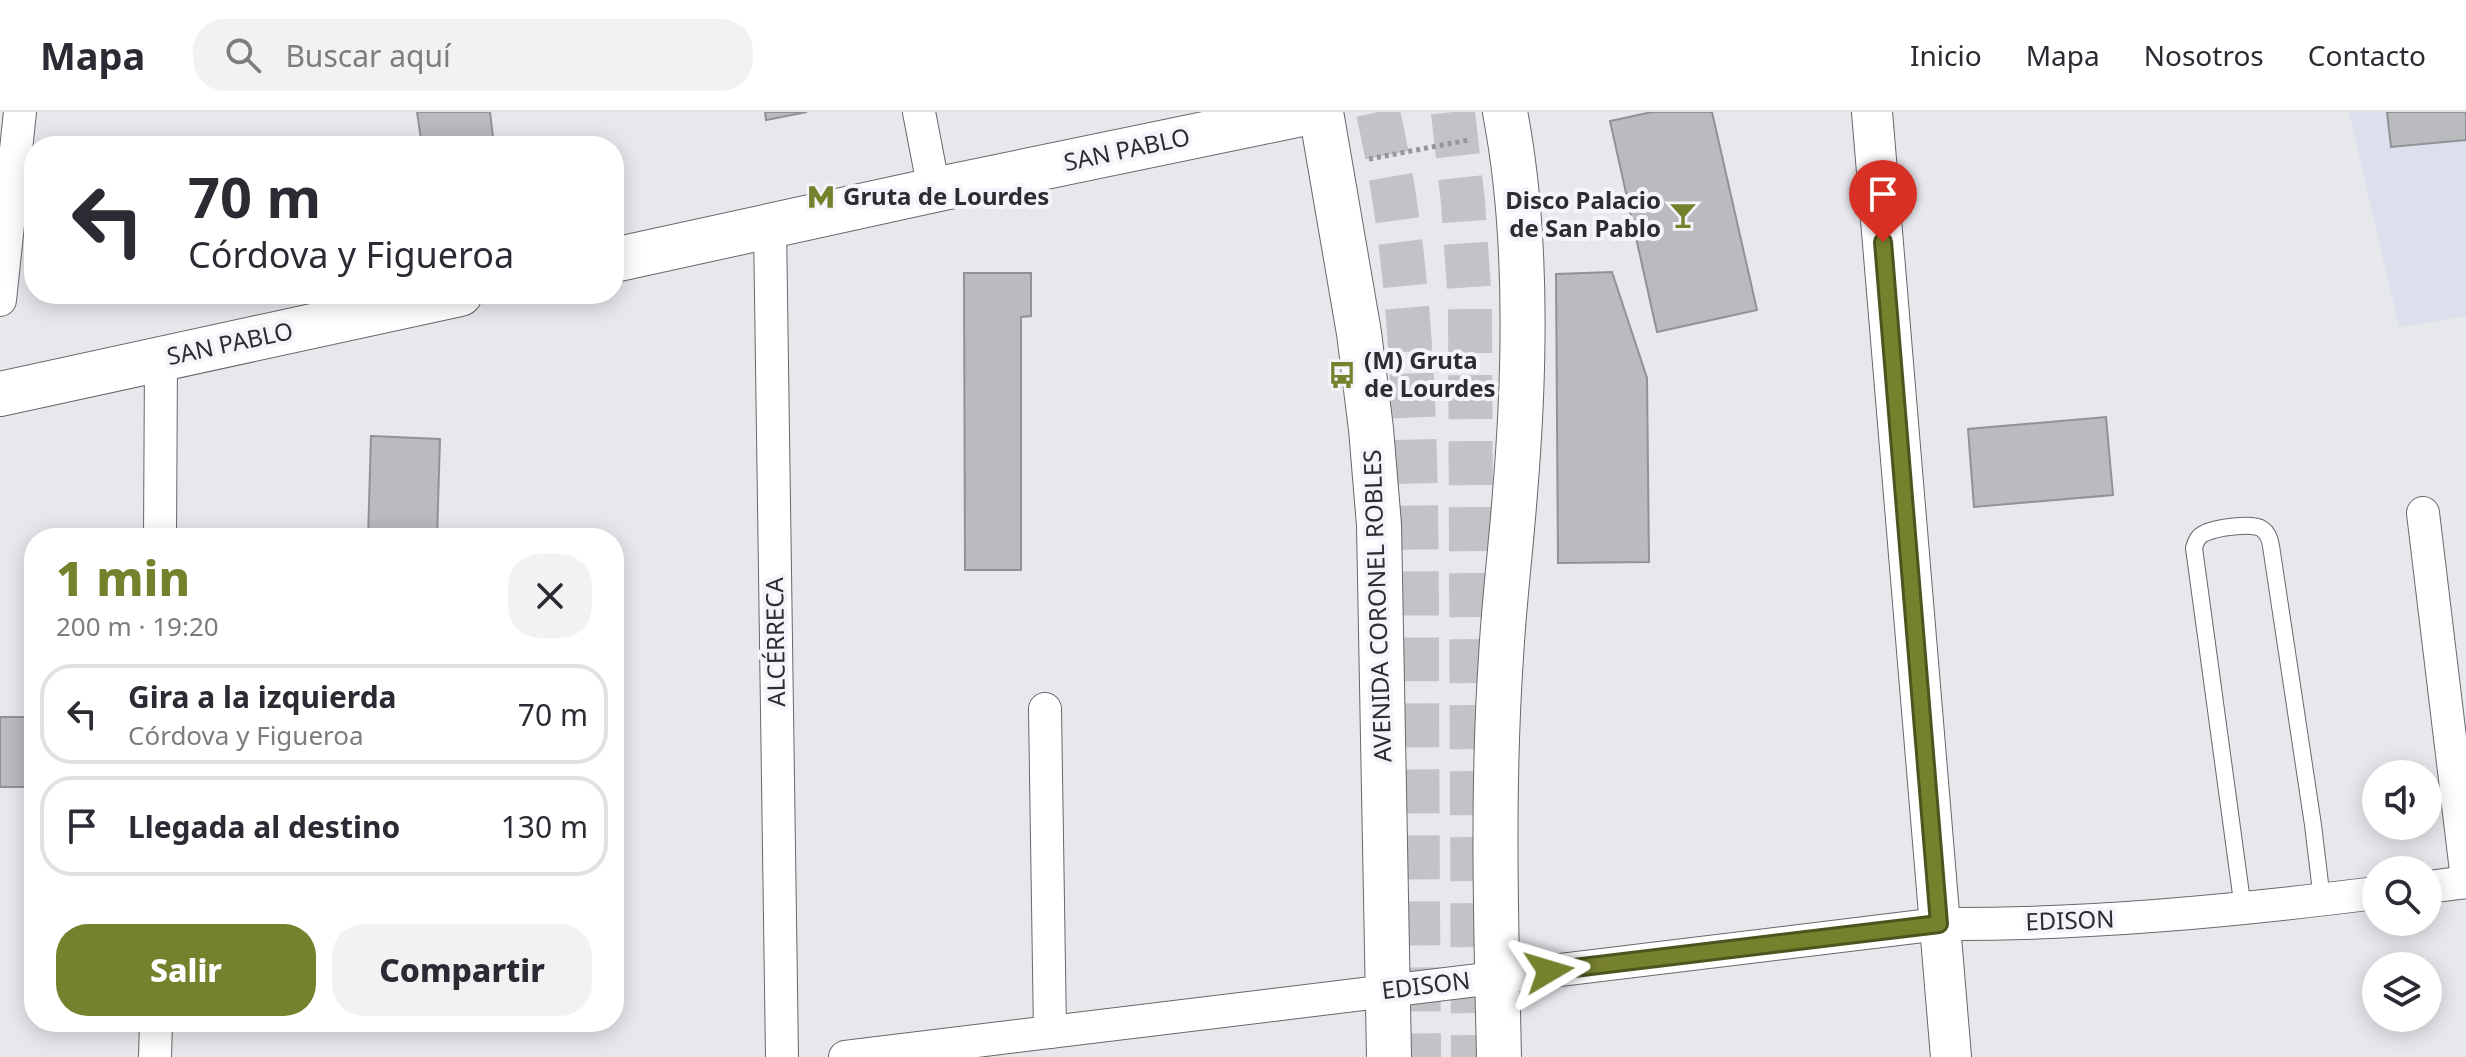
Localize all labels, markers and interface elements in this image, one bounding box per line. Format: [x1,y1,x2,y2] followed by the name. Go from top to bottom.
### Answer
[193,19,753,91] search box
[40,29,145,81] text: Mapa
[221,33,265,77] icon: search
[285,35,451,76] text: Buscar aquí
[1910,36,1982,74] text: Inicio
[2026,36,2100,74] text: Mapa
[2144,36,2264,74] text: Nosotros
[2308,36,2426,74] text: Contacto
[1061,119,1193,178] street label: SAN PABLO
[188,158,321,234] text: 70 m
[1849,160,1917,242] pin
[56,168,160,272] icon: left
[1861,172,1905,216] icon: arrive
[843,179,1049,212] place label: Gruta de Lourdes
[806,182,836,212] metro station icon: Gruta de Lourdes
[1505,183,1661,244] place label: Disco Palacio de San Pablo
[1668,200,1698,230] bar icon: Disco Palacio de San Pablo
[188,230,514,279] text: Córdova y Figueroa
[164,313,296,372] street label: SAN PABLO
[1364,343,1496,404] place label: (M) Gruta de Lourdes
[1327,360,1357,390] bus stop icon: (M) Gruta de Lourdes
[1355,449,1398,763] street label: AVENIDA CORONEL ROBLES
[56,545,190,610] text: 1 min
[508,554,592,638] button: close
[757,576,792,707] street label: ALCÉRRECA
[56,608,219,644] text: 200 m · 19:20
[128,676,397,717] text: Gira a la izquierda
[60,692,104,736] icon: left
[518,694,588,735] text: 70 m
[128,717,364,753] text: Córdova y Figueroa
[2362,760,2442,1032] map controls
[2362,760,2442,840] button: sound
[60,804,104,848] icon: arrive
[128,806,400,847] text: Llegada al destino
[501,806,588,847] text: 130 m
[2362,856,2442,936] button: search
[2025,901,2115,938] street label: EDISON
[56,924,316,1016] button: Salir
[332,924,592,1016] button: Compartir
[1507,929,1591,1013] position arrow
[2362,952,2442,1032] button: layers
[1380,963,1472,1006] street label: EDISON

